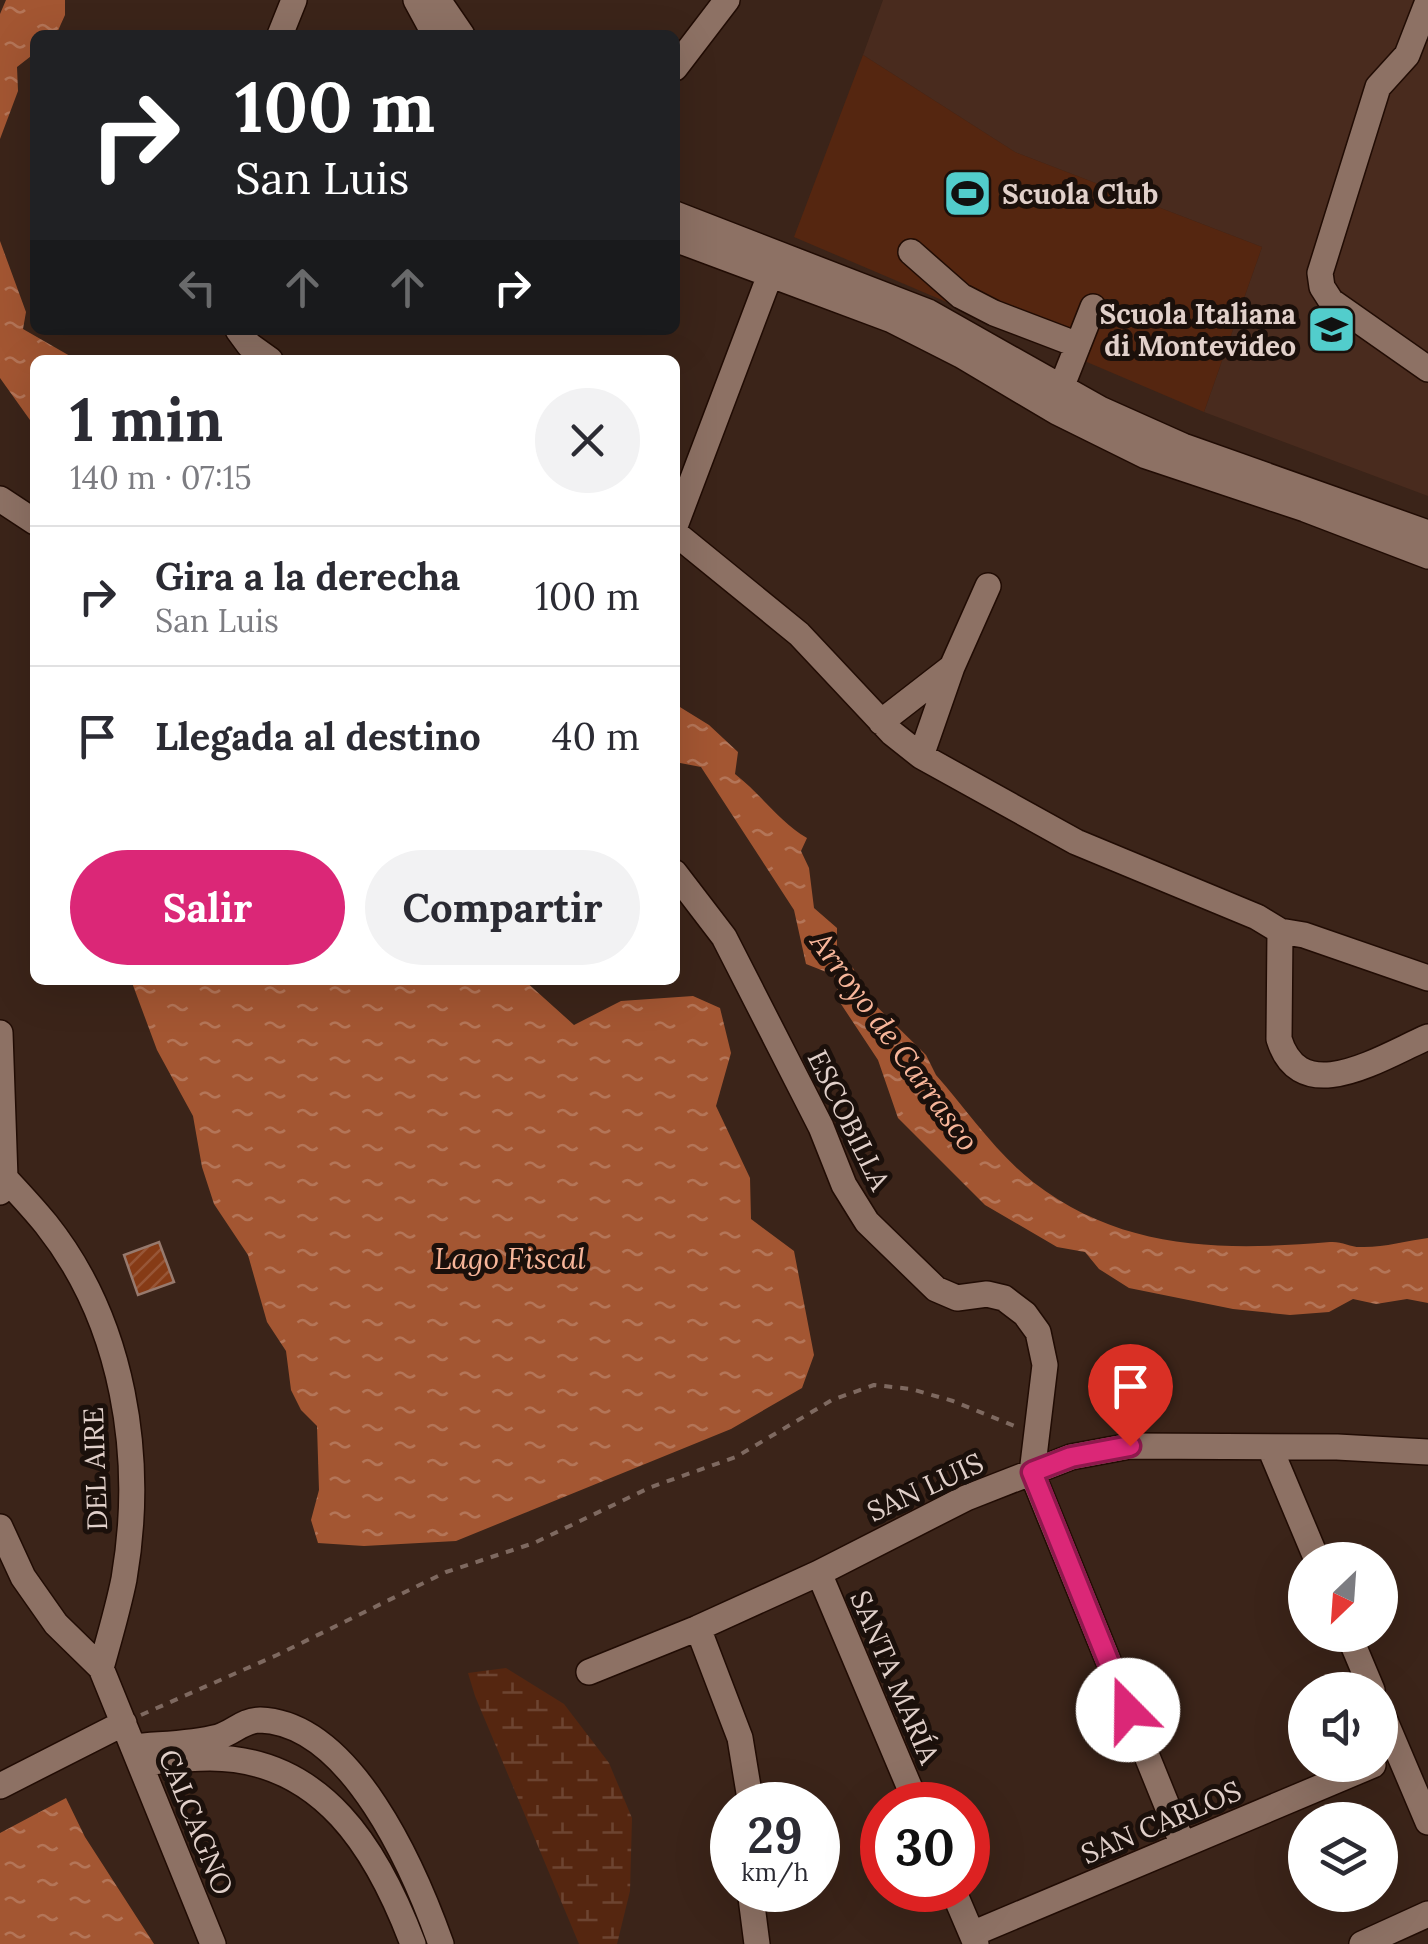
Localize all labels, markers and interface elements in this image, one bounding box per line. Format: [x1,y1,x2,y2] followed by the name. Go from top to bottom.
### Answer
[235,62,435,151] text: 100 m
[70,70,200,200] icon: right
[235,149,409,206] text: San Luis
[941,168,993,220] sports icon: Scuola Club
[1002,176,1158,212] place label: Scuola Club
[170,260,225,315] icon: left
[275,260,330,315] icon: ahead
[380,260,435,315] icon: ahead
[485,260,540,315] icon: right
[1099,296,1296,364] place label: Scuola Italiana di Montevideo
[1305,304,1357,356] school or university icon: Scuola Italiana di Montevideo
[70,381,223,457] text: 1 min
[535,388,640,493] button: close
[70,457,252,498] text: 140 m · 07:15
[155,552,460,600] text: Gira a la derecha
[70,569,125,624] icon: right
[535,572,640,620] text: 100 m
[155,600,279,641] text: San Luis
[70,709,125,764] icon: arrive
[155,712,481,760] text: Llegada al destino
[552,712,640,760] text: 40 m
[70,850,345,965] button: Salir
[365,850,640,965] button: Compartir
[802,923,987,1158] water label: Arroyo de Carrasco
[800,1044,899,1197] street label: ESCOBILLA
[434,1239,586,1277] water label: Lago Fiscal
[1088,1344,1173,1447] pin
[1103,1359,1158,1414] icon: arrive
[75,1407,115,1531] street label: DEL AIRE
[861,1444,989,1530] street label: SAN LUIS
[1288,1542,1398,1652] north arrow
[1288,1542,1398,1912] map controls
[842,1585,948,1769] street label: SANTA MARÍA
[1076,1658,1180,1762] position arrow
[1288,1672,1398,1782] button: sound
[150,1744,242,1900] street label: CALCAGNO
[1076,1772,1246,1872] street label: SAN CARLOS
[860,1782,990,1912] speed limit sign: 30
[1288,1802,1398,1912] button: layers
[747,1803,803,1867] text: 29
[741,1856,809,1888] text: km/h

